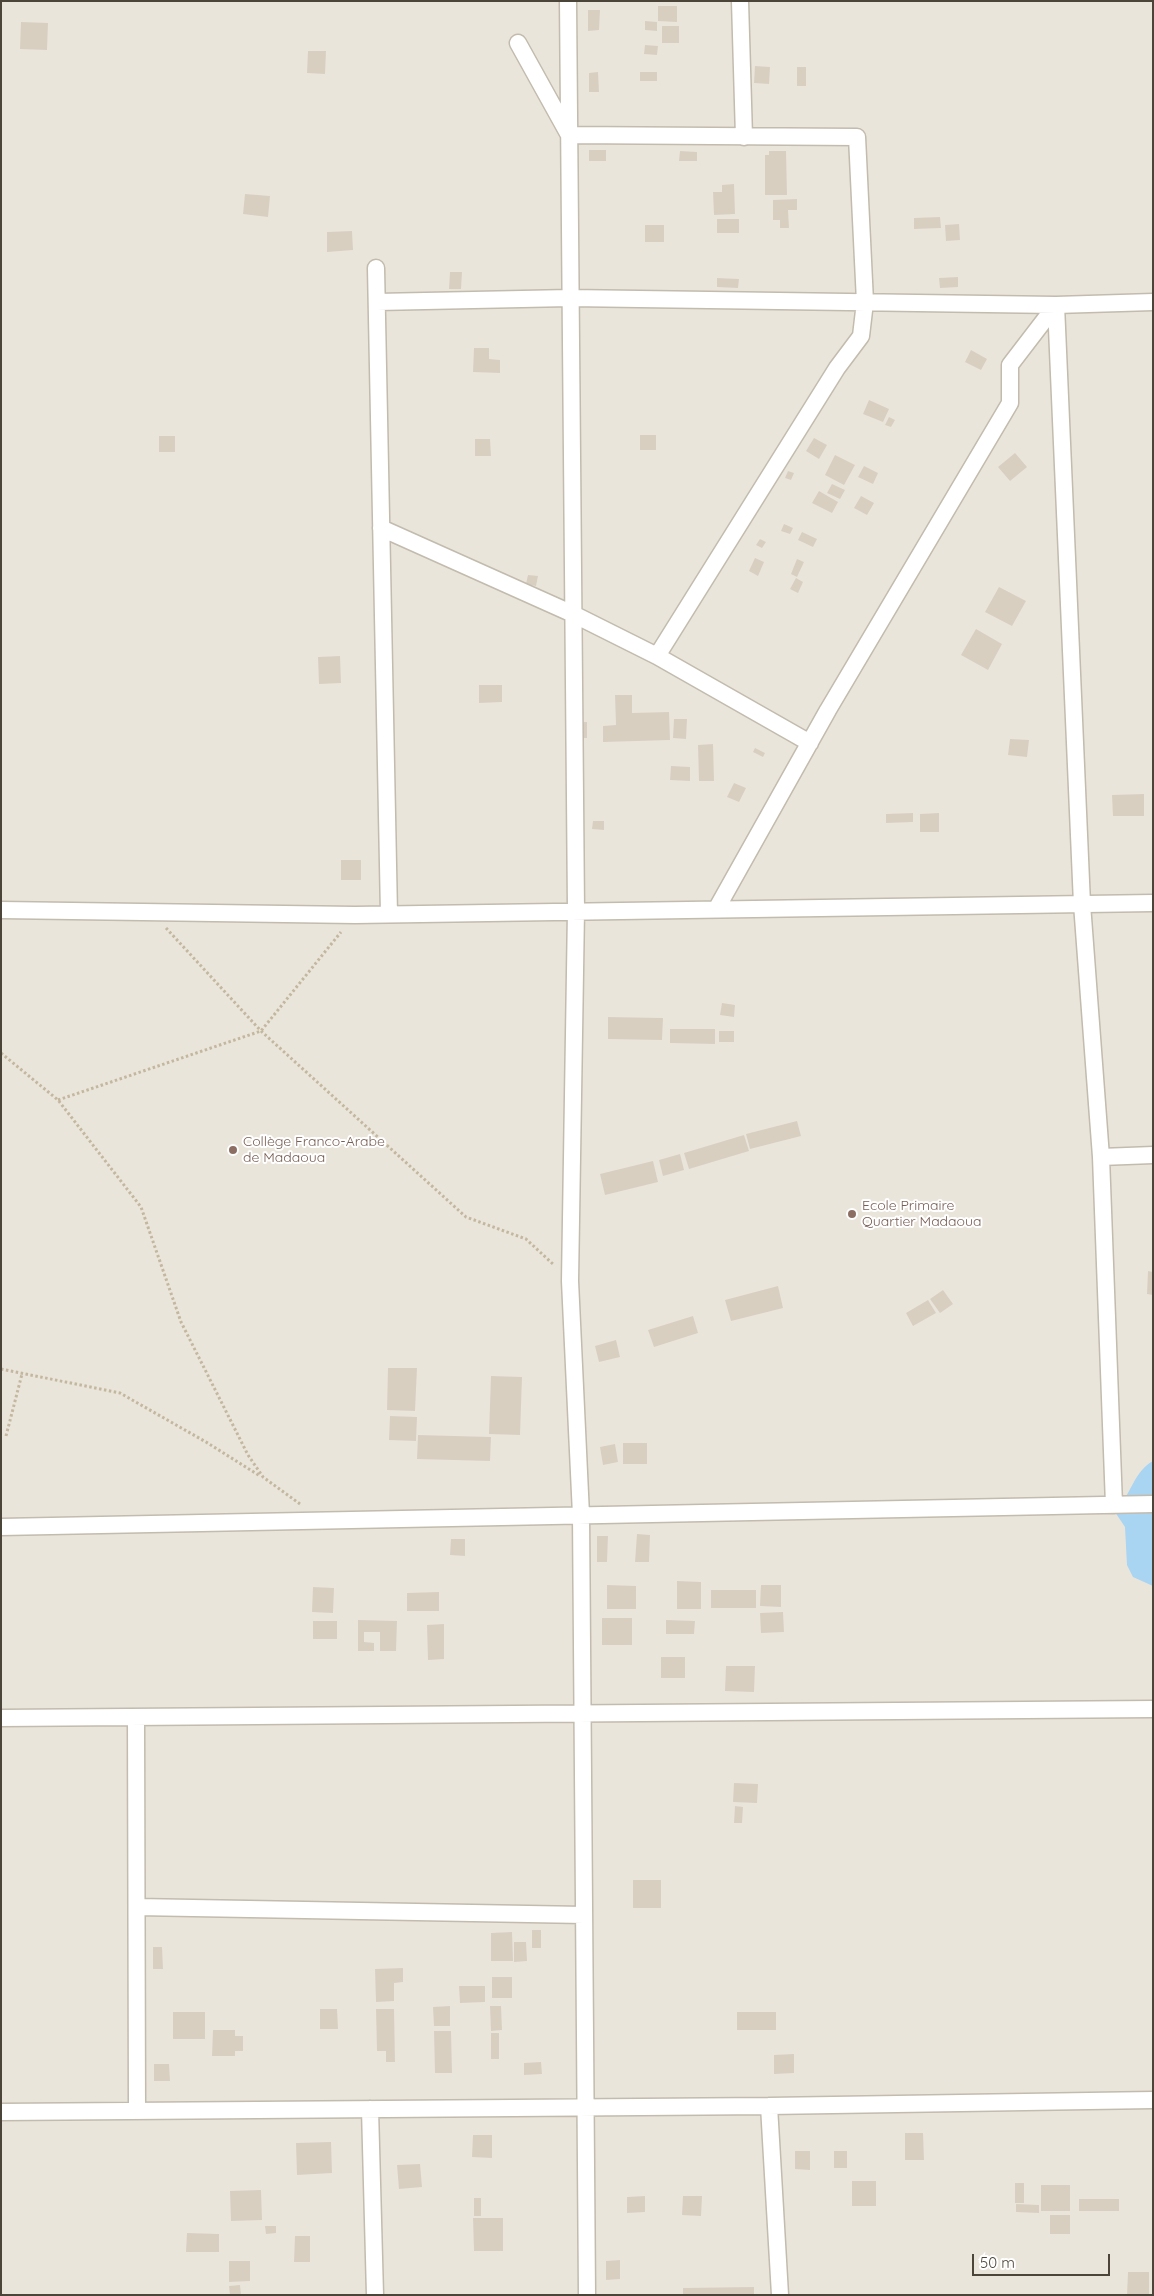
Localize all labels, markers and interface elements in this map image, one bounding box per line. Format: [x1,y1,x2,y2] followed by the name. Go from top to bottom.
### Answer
[243,1134,385,1166] place label: Collège Franco-Arabe de Madaoua
[227,1144,239,1156] marker: Collège Franco-Arabe de Madaoua
[862,1198,981,1230] place label: Ecole Primaire Quartier Madaoua
[846,1208,858,1220] marker: Ecole Primaire Quartier Madaoua
[974,2244,1112,2276] scale bar
[980,2253,1015,2272] text: 50 m

